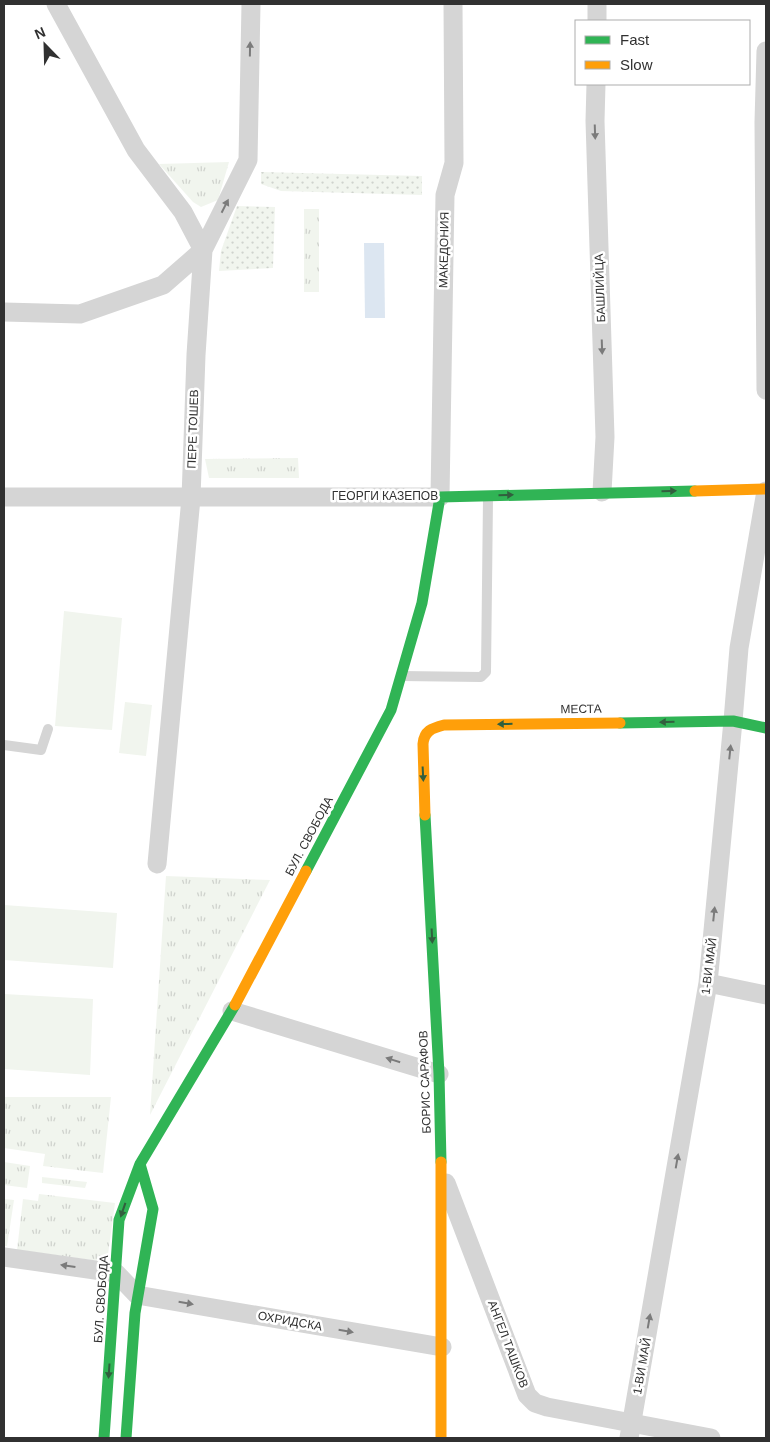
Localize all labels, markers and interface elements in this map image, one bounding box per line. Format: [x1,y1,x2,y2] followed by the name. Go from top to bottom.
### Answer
[20,20,70,70] north arrow
[575,20,750,85] legend
[32,24,48,42] text: N
[620,31,650,48] text: Fast
[246,41,254,57] one-way arrow
[620,56,653,73] text: Slow
[591,125,599,141] one-way arrow
[221,199,229,213] one-way arrow
[436,212,452,288] street label: МАКЕДОНИЯ
[591,253,608,323] street label: БАШЛИЙЦА
[599,340,607,356] one-way arrow
[185,389,201,469] street label: ПЕРЕ ТОШЕВ
[661,487,677,495] one-way arrow
[332,489,438,503] street label: ГЕОРГИ КАЗЕПОВ
[499,491,515,499] one-way arrow
[560,702,602,716] street label: МЕСТА
[659,718,675,726] one-way arrow
[496,720,512,728] one-way arrow
[726,744,734,760] one-way arrow
[419,766,427,782] one-way arrow
[282,794,336,878] street label: БУЛ. СВОБОДА
[711,906,719,922] one-way arrow
[428,928,436,944] one-way arrow
[698,937,719,995] street label: 1-ВИ МАЙ
[416,1030,434,1134] street label: БОРИС САРАФОВ
[385,1055,400,1063] one-way arrow
[673,1153,681,1169] one-way arrow
[119,1203,127,1218] one-way arrow
[91,1255,111,1343] street label: БУЛ. СВОБОДА
[60,1262,76,1270] one-way arrow
[485,1298,531,1390] street label: АНГЕЛ ТАШКОВ
[178,1299,194,1307] one-way arrow
[257,1308,323,1334] street label: ОХРИДСКА
[646,1313,654,1329] one-way arrow
[338,1327,354,1335] one-way arrow
[629,1336,654,1395] street label: 1-ВИ МАЙ
[105,1364,113,1380] one-way arrow

